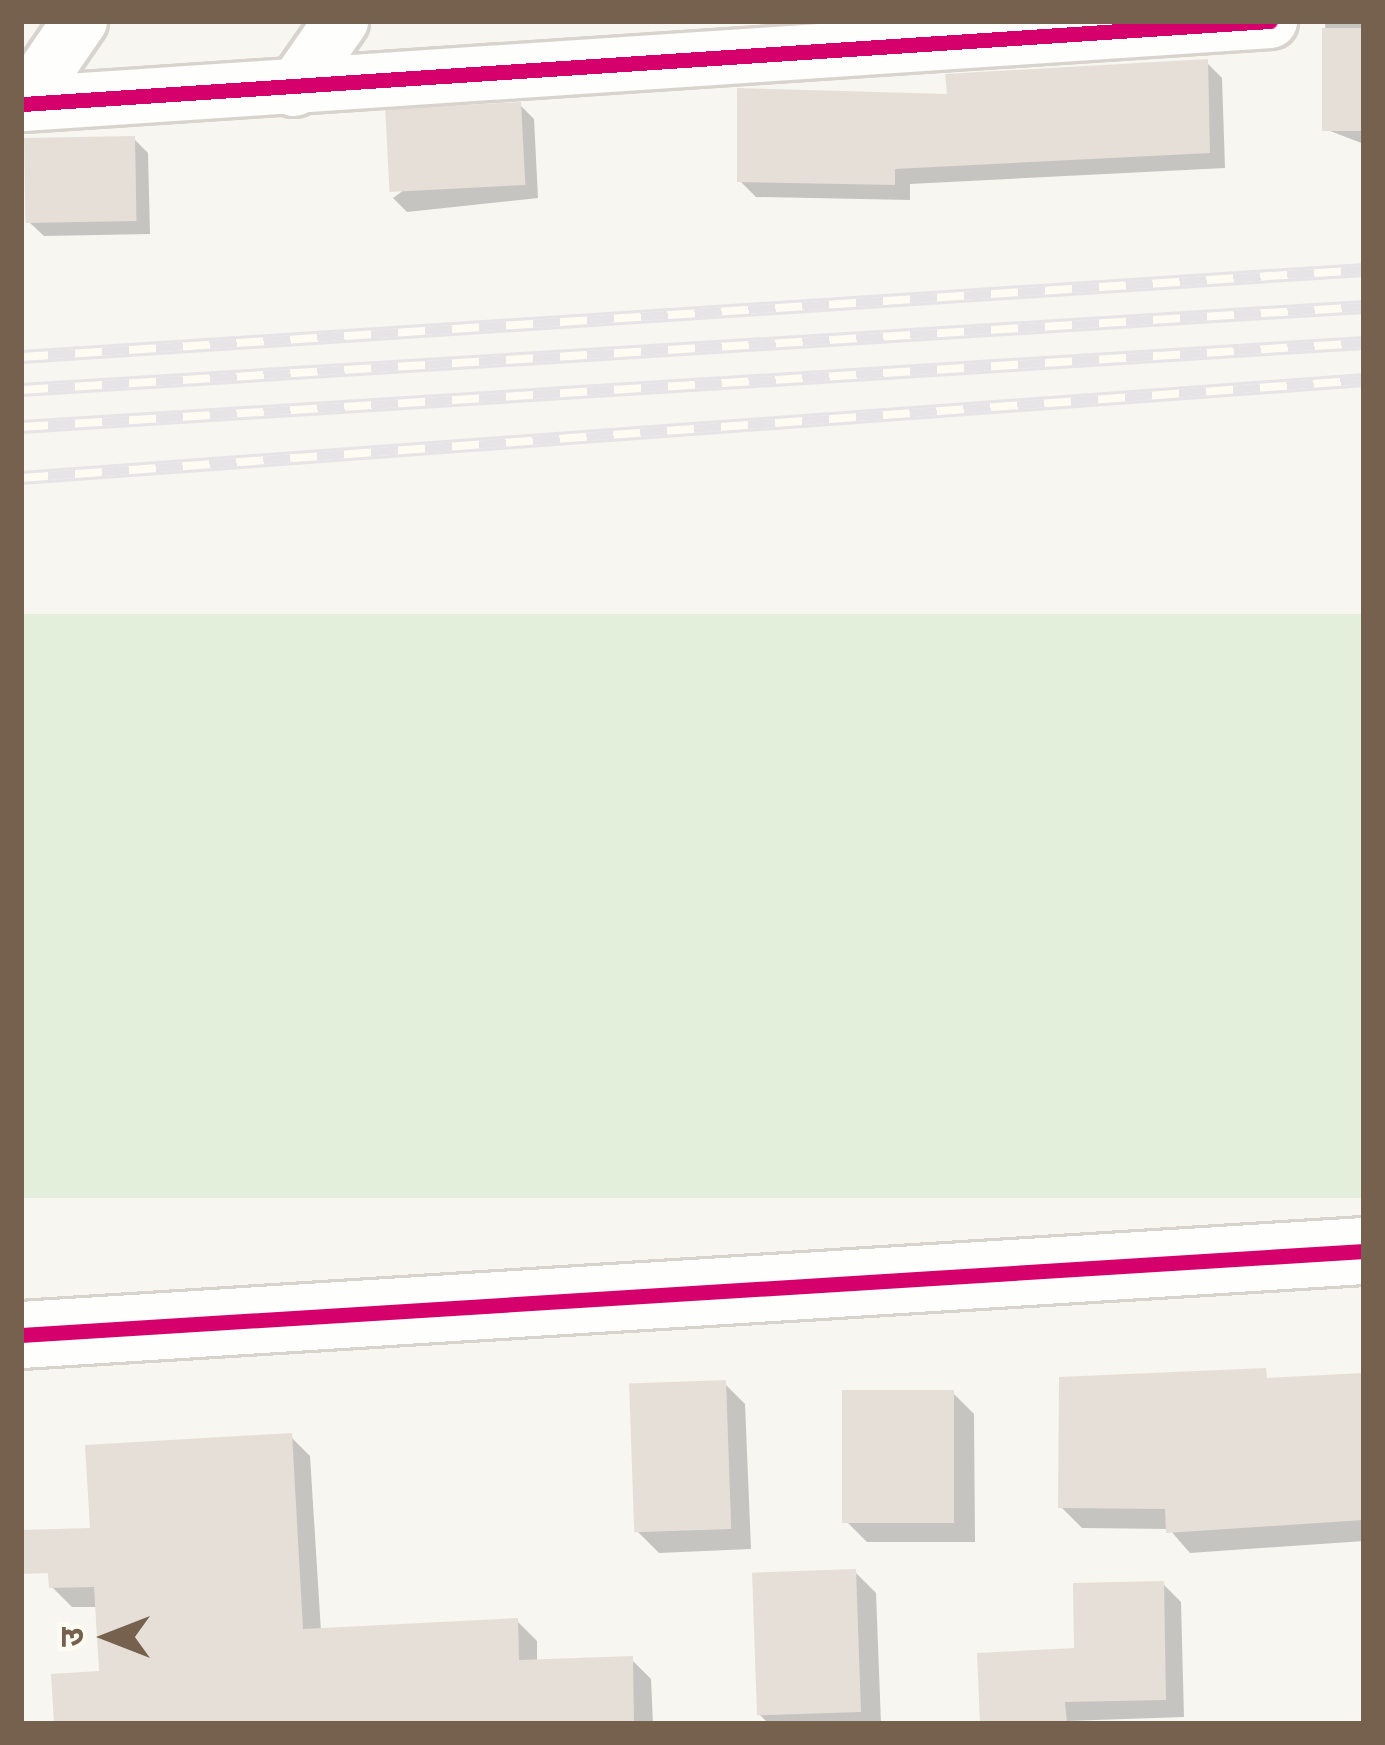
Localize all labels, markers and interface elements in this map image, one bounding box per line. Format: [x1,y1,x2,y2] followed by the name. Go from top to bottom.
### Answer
[48,1577,168,1697] north arrow
[53,1627,90,1647] text: उ

